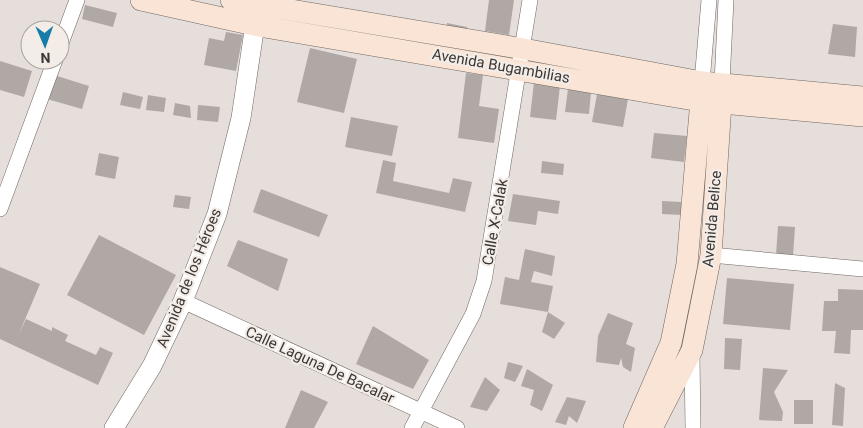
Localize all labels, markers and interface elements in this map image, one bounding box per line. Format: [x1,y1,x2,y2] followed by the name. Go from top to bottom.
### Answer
[20,20,70,70] north arrow
[431,45,571,87] street label: Avenida Bugambilias
[40,50,51,66] text: N
[699,170,725,268] street label: Avenida Belice
[479,177,512,267] street label: Calle X-Calak
[153,206,225,350] street label: Avenida de los Héroes
[243,323,397,407] street label: Calle Laguna De Bacalar

